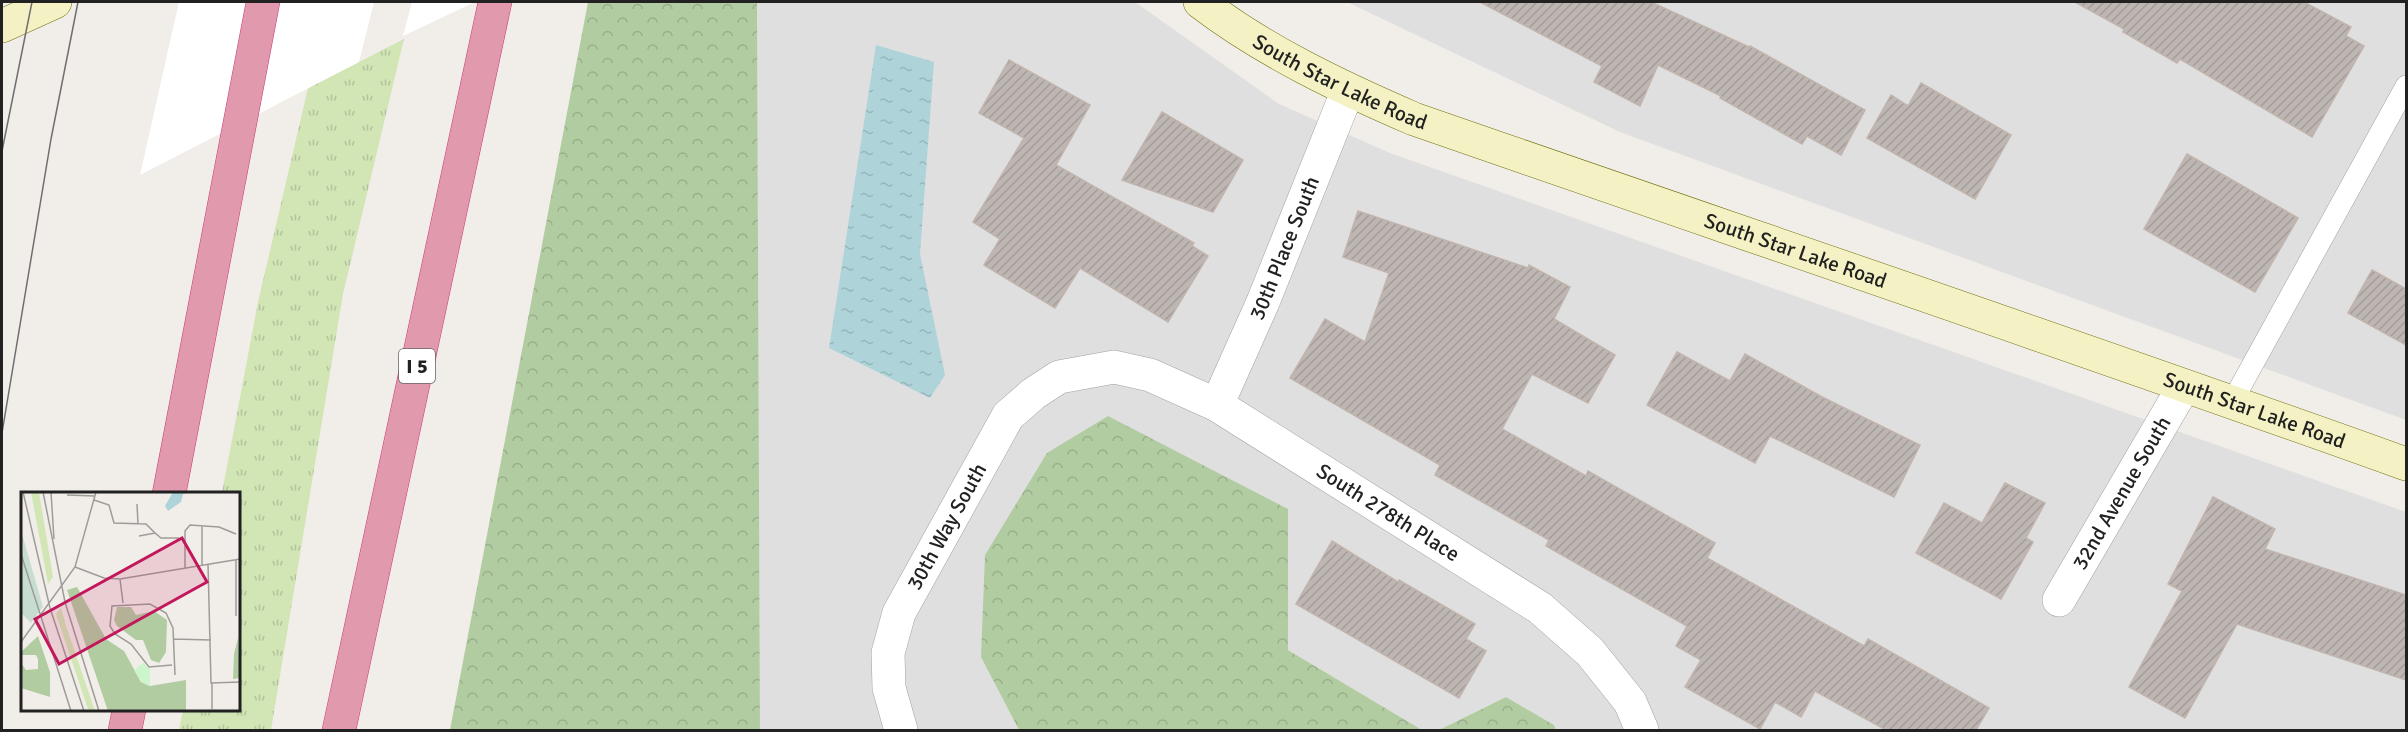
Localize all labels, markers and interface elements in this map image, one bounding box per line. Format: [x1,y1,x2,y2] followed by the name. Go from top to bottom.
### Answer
[1248,28,1431,136] street label: South Star Lake Road
[1244,172,1325,324] street label: 30th Place South
[1701,207,1890,294] street label: South Star Lake Road
[399,349,435,383] road number: I 5
[2160,366,2349,454] street label: South Star Lake Road
[2067,412,2176,574] street label: 32nd Avenue South
[1312,458,1464,567] street label: South 278th Place
[901,459,992,594] street label: 30th Way South
[21,492,240,711] inset map

